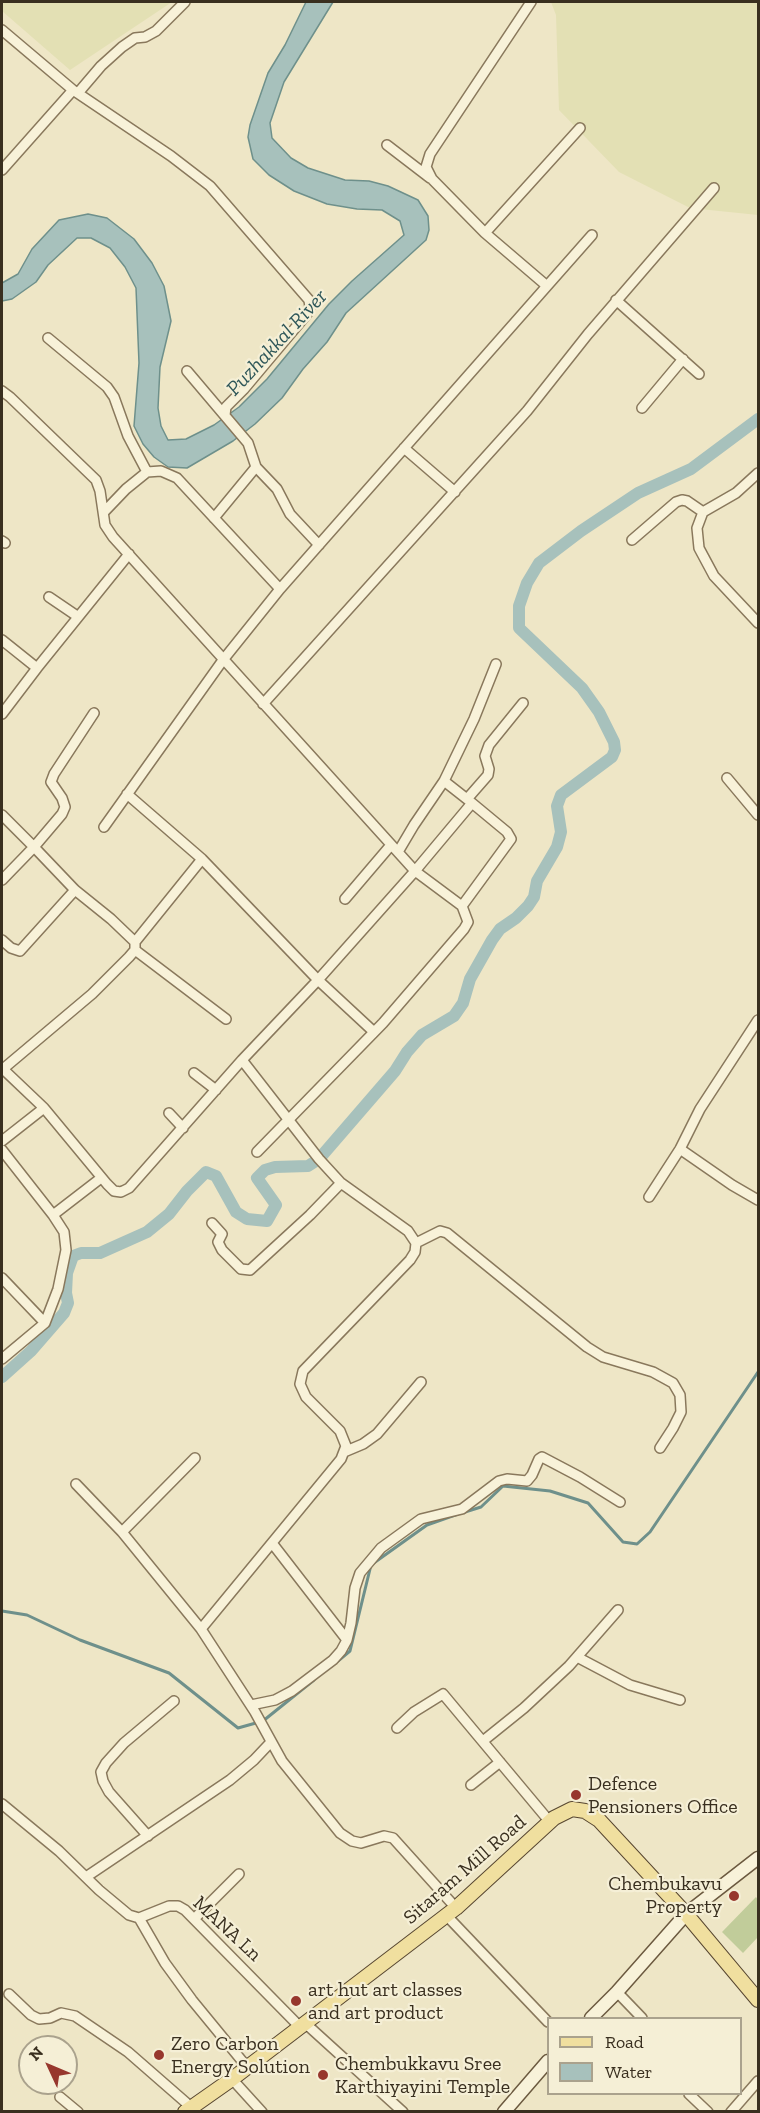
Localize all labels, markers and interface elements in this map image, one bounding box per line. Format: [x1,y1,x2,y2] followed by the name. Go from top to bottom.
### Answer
[221,285,333,401] water label: Puzhakkal River
[588,1772,738,1819] place label: Defence Pensioners Office
[569,1788,583,1802] marker: Defence Pensioners Office
[399,1810,531,1930] street label: Sitaram Mill Road
[608,1872,722,1919] place label: Chembukavu Property
[727,1889,741,1903] marker: Chembukavu Property
[188,1891,266,1967] street label: MANA Ln
[308,1978,462,2025] place label: art hut art classes and art product
[289,1994,303,2008] marker: art hut art classes and art product
[547,2017,742,2095] legend
[605,2031,644,2053] text: Road
[171,2032,310,2079] place label: Zero Carbon Energy Solution
[18,2035,78,2095] north arrow
[25,2043,47,2065] text: N
[152,2048,166,2062] marker: Zero Carbon Energy Solution
[335,2052,510,2099] place label: Chembukkavu Sree Karthiyayini Temple
[605,2061,652,2083] text: Water
[316,2068,330,2082] marker: Chembukkavu Sree Karthiyayini Temple

